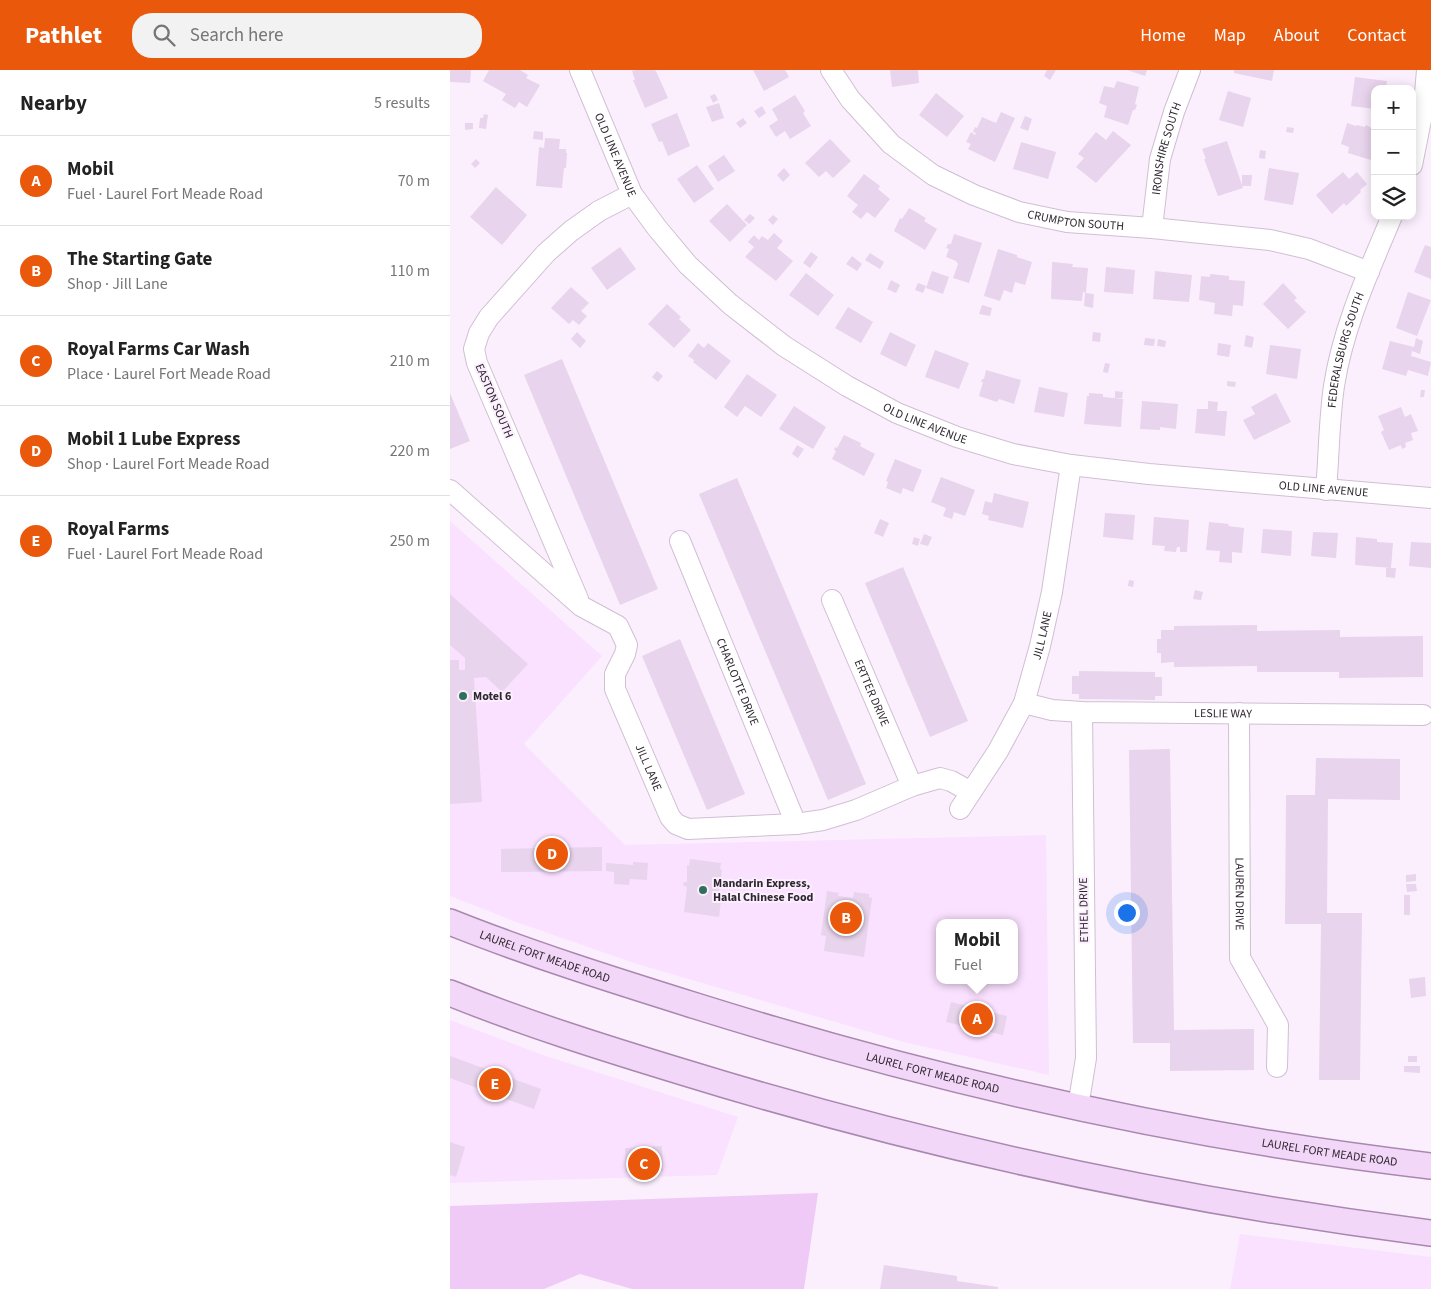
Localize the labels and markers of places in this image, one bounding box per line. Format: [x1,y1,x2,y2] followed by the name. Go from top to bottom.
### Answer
[473,688,511,705] place label: Motel 6
[457,690,469,702] marker: Motel 6
[536,835,568,873] pin: D
[713,875,814,906] place label: Mandarin Express, Halal Chinese Food
[697,884,709,896] marker: Mandarin Express, Halal Chinese Food
[830,899,862,937] pin: B
[961,1000,993,1038] pin: A
[479,1065,511,1103] pin: E
[628,1145,660,1183] pin: C

